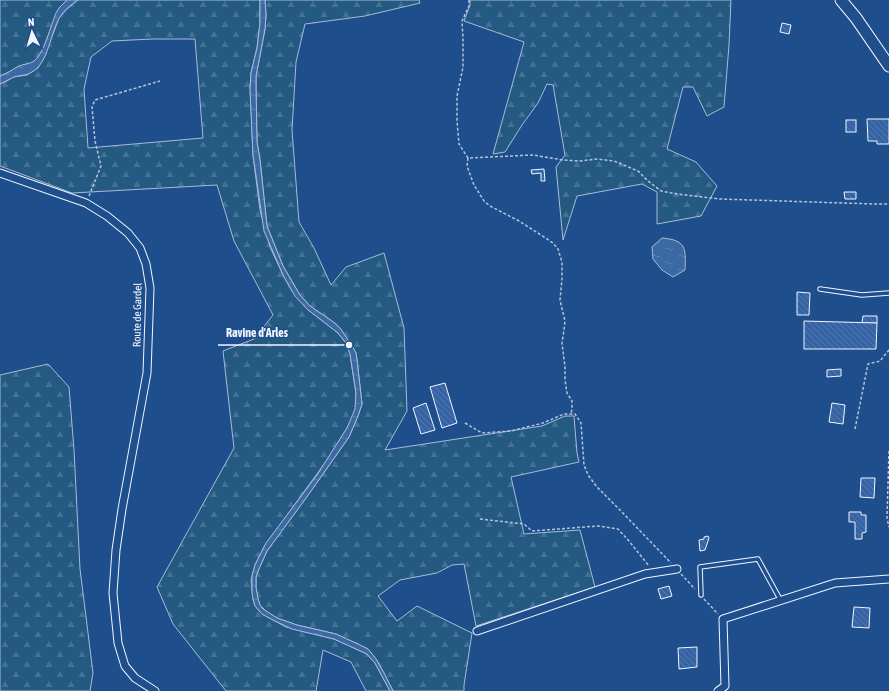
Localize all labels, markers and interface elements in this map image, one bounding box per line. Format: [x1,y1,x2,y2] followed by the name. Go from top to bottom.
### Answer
[12,12,52,52] north arrow
[27,16,35,28] text: N
[130,283,144,347] street label: Route de Gardel
[218,321,296,345] callout: Ravine d'Arles
[226,326,289,340] text: Ravine d'Arles

